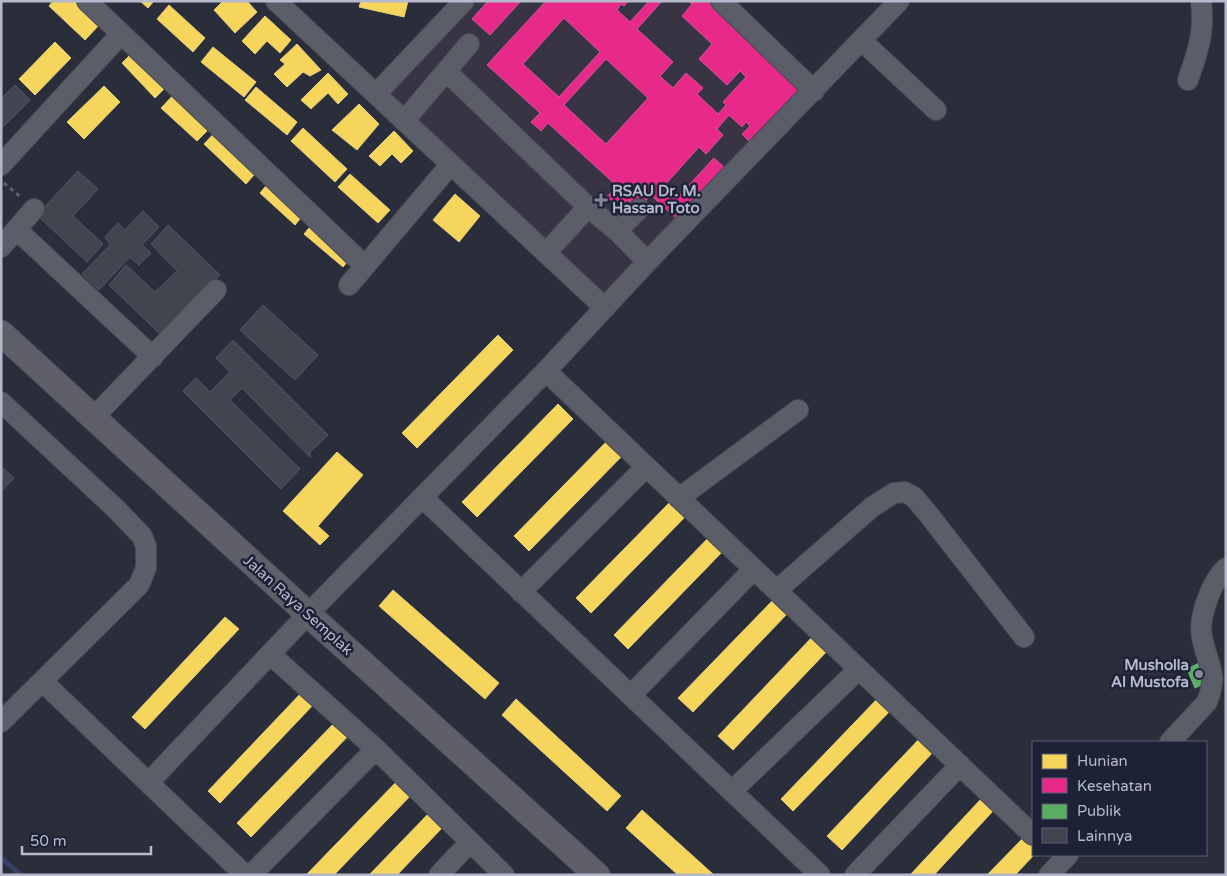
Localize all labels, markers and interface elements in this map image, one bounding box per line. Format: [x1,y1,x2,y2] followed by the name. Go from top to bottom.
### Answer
[612,182,701,217] place label: RSAU Dr. M. Hassan Toto
[594,193,608,207] marker: RSAU Dr. M. Hassan Toto
[240,551,356,659] street label: Jalan Raya Semplak
[1111,656,1189,691] place label: Musholla Al Mustofa
[1193,668,1205,680] marker: Musholla Al Mustofa
[1032,741,1207,856] legend
[1077,752,1128,770] text: Hunian
[1077,777,1152,795] text: Kesehatan
[1077,802,1121,820] text: Publik
[22,824,151,856] scale bar
[1077,827,1132,845] text: Lainnya
[30,832,67,850] text: 50 m

